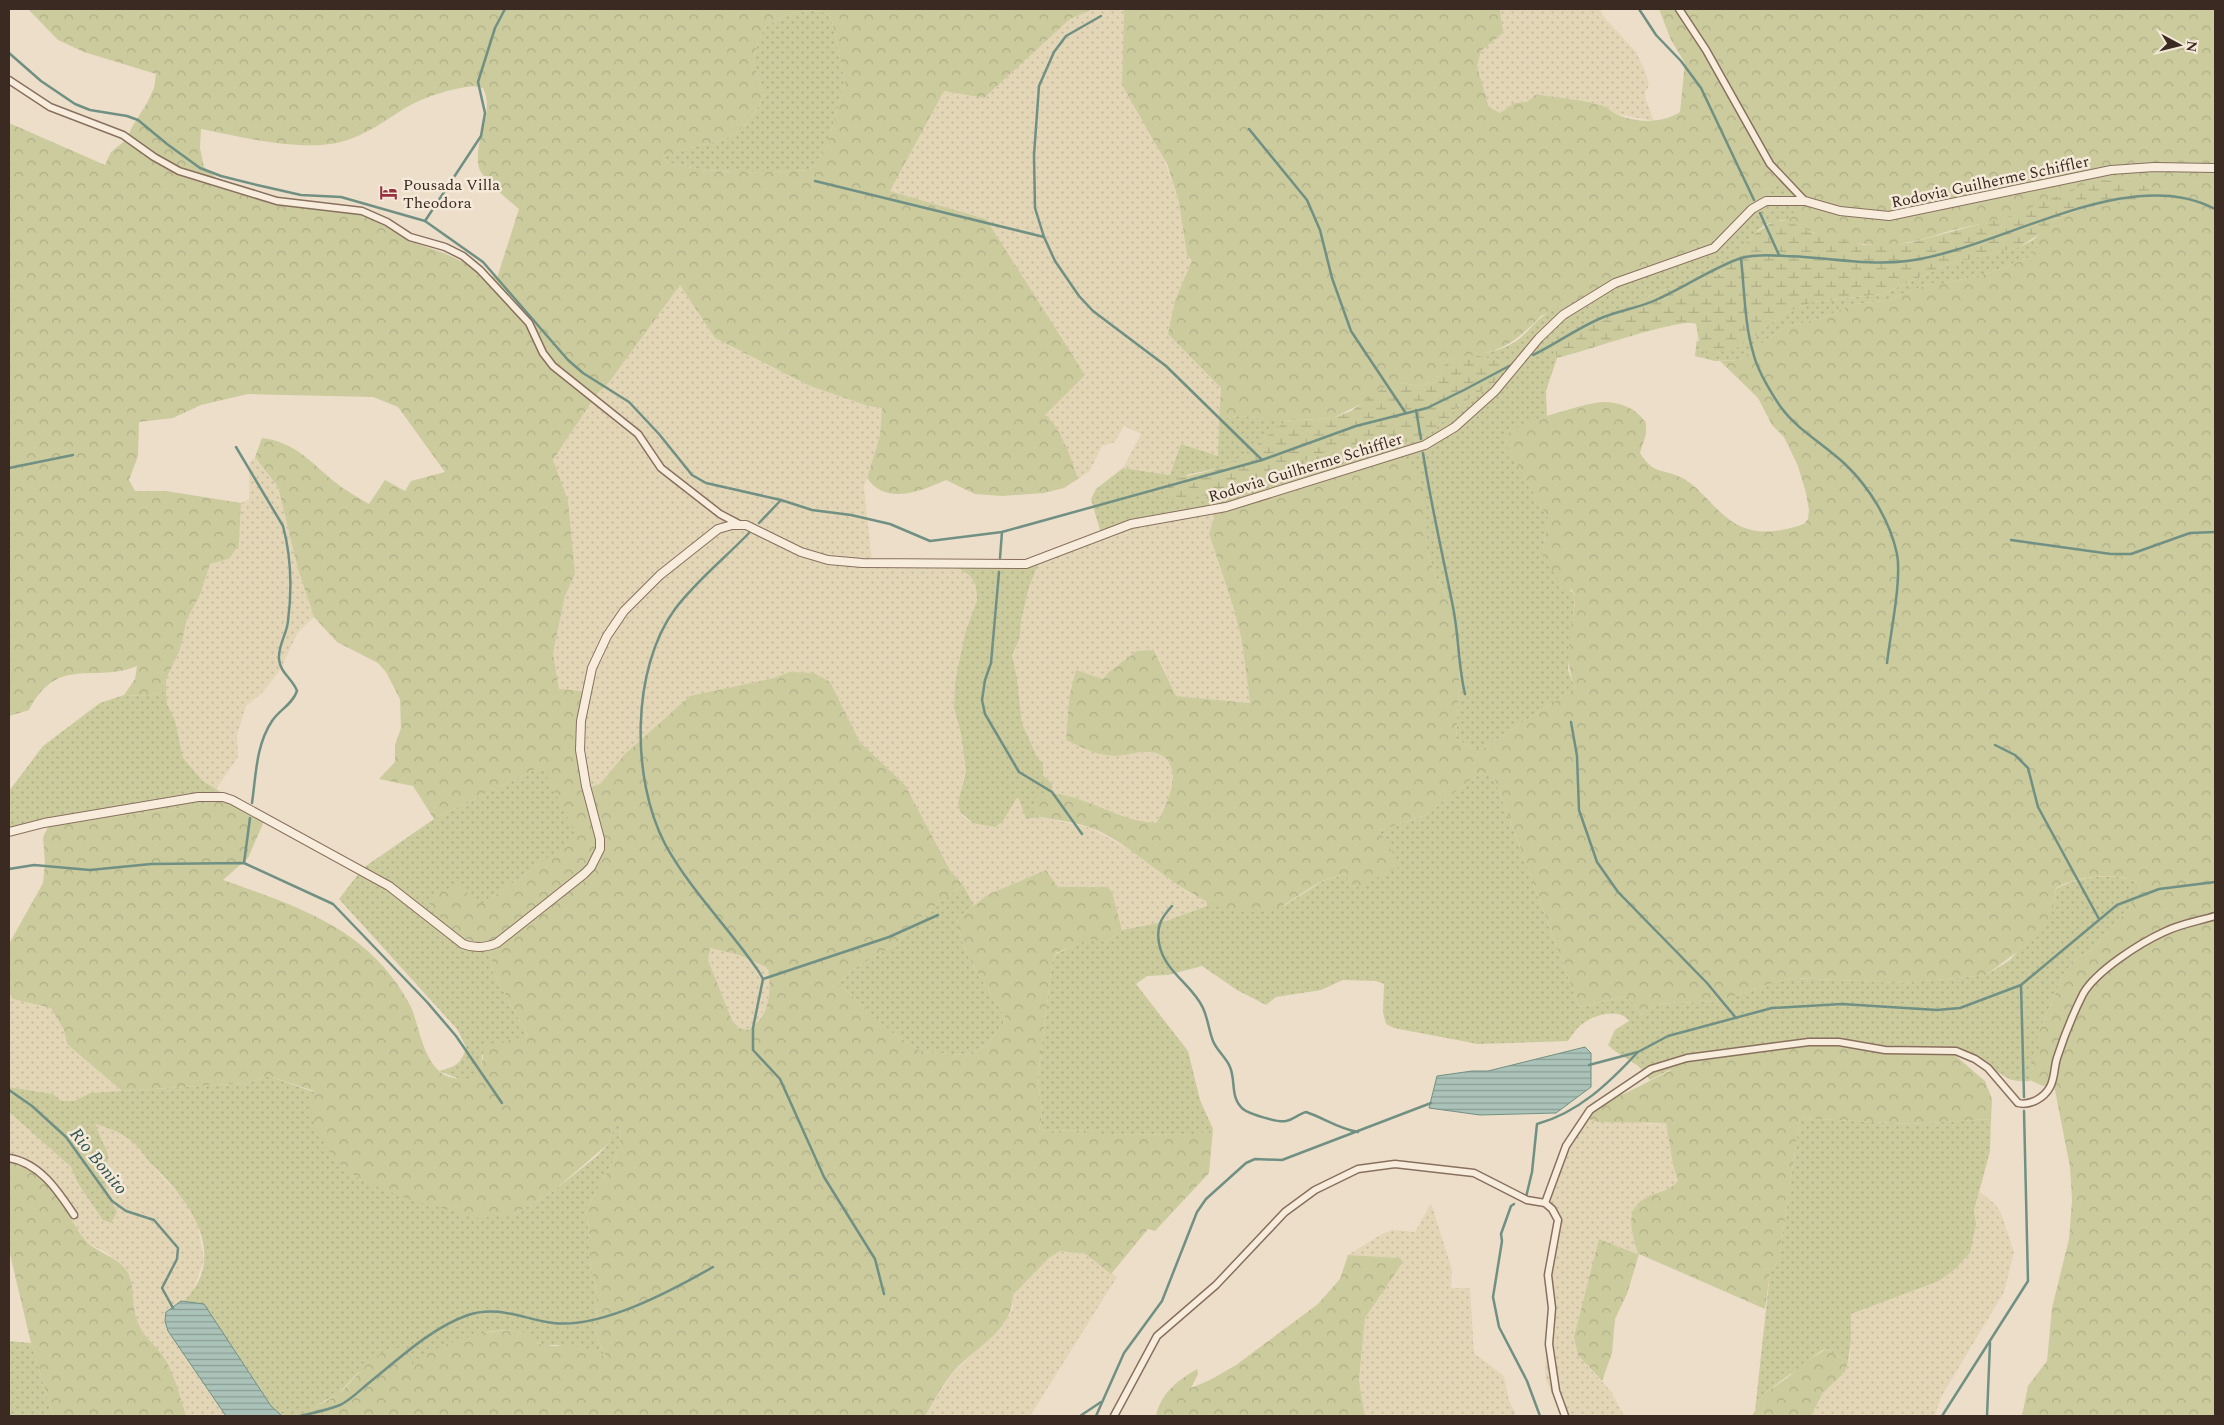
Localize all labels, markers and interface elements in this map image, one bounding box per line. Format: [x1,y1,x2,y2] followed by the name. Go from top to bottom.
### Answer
[2154,20,2204,70] north arrow
[2180,40,2203,53] text: N
[1889,149,2091,215] street label: Rodovia Guilherme Schiffler
[403,173,500,215] place label: Pousada Villa Theodora
[379,183,399,203] hotel icon: Pousada Villa Theodora
[1205,427,1405,509] street label: Rodovia Guilherme Schiffler
[63,1122,134,1201] water label: Rio Bonito

